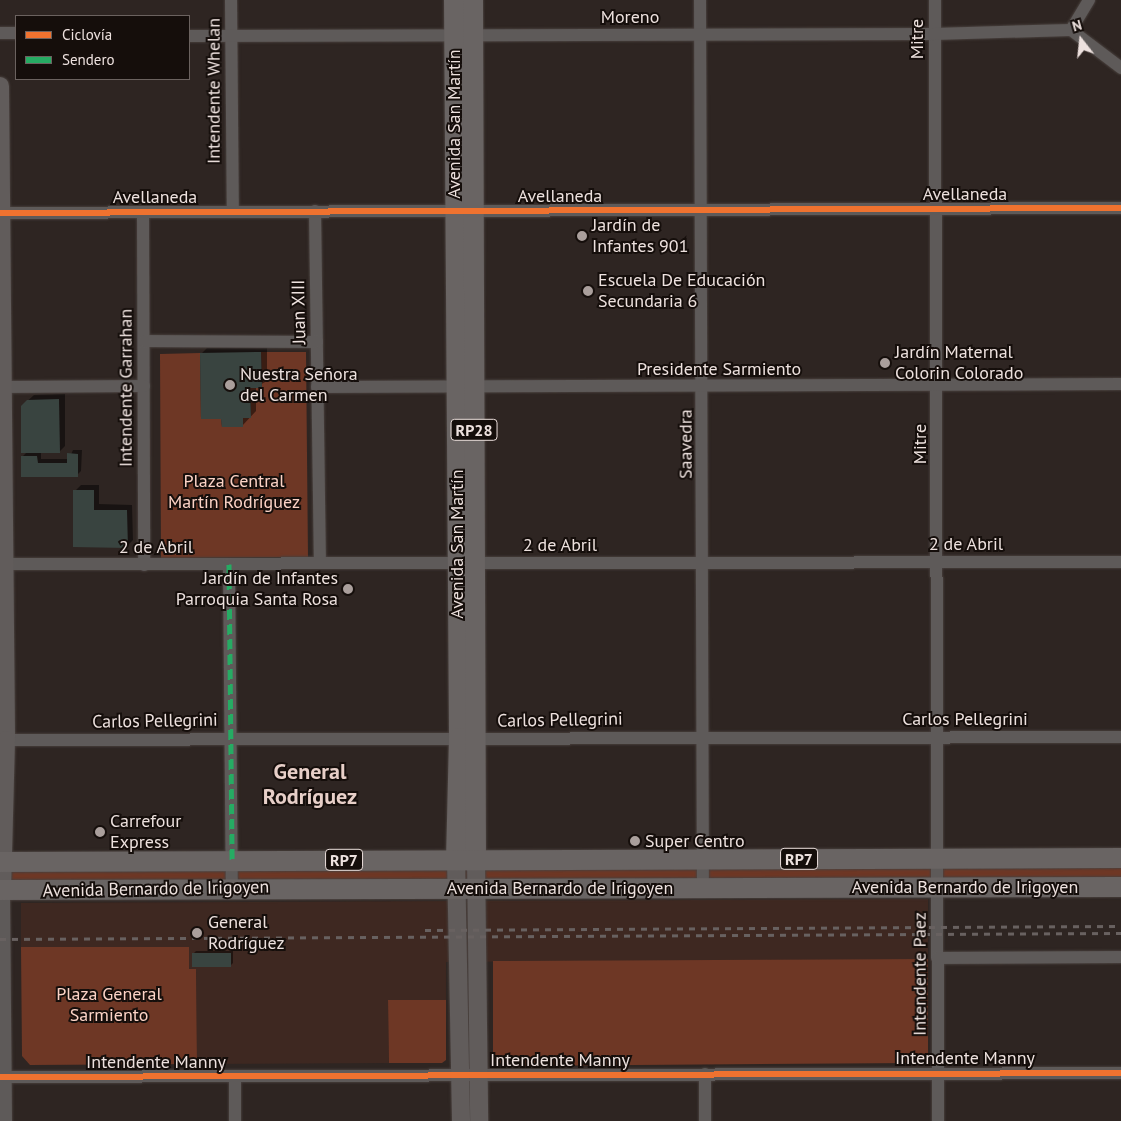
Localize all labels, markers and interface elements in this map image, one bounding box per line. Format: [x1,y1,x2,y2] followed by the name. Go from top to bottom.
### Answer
[601,6,659,28] street label: Moreno
[15,15,190,80] legend
[1056,15,1106,65] north arrow
[1070,16,1084,36] text: N
[203,18,225,164] street label: Intendente Whelan
[906,19,928,59] street label: Mitre
[62,25,112,44] text: Ciclovía
[443,49,465,199] street label: Avenida San Martín
[62,50,115,69] text: Sendero
[923,183,1007,205] street label: Avellaneda
[518,185,602,207] street label: Avellaneda
[113,186,197,208] street label: Avellaneda
[592,215,688,258] place label: Jardín de Infantes 901
[576,230,588,242] marker: Jardín de Infantes 901
[598,270,765,312] place label: Escuela De Educación Secundaria 6
[288,279,310,345] street label: Juan XIII
[582,285,594,297] marker: Escuela De Educación Secundaria 6
[115,309,137,467] street label: Intendente Garrahan
[895,342,1023,384] place label: Jardín Maternal Colorin Colorado
[879,357,891,369] marker: Jardín Maternal Colorin Colorado
[637,358,801,380] street label: Presidente Sarmiento
[240,364,358,406] place label: Nuestra Señora del Carmen
[224,379,236,391] marker: Nuestra Señora del Carmen
[675,409,697,479] street label: Saavedra
[450,416,498,444] road number: RP28
[909,424,931,464] street label: Mitre
[446,469,468,619] street label: Avenida San Martín
[168,471,300,514] park label: Plaza Central Martín Rodríguez
[929,533,1003,555] street label: 2 de Abril
[523,534,597,556] street label: 2 de Abril
[119,536,193,558] street label: 2 de Abril
[176,568,338,610] place label: Jardín de Infantes Parroquia Santa Rosa
[342,583,354,595] marker: Jardín de Infantes Parroquia Santa Rosa
[497,708,623,732] street label: Carlos Pellegrini
[902,708,1028,730] street label: Carlos Pellegrini
[92,709,218,733] street label: Carlos Pellegrini
[263,758,357,809] district label: General Rodríguez
[110,811,181,854] place label: Carrefour Express
[94,826,106,838] marker: Carrefour Express
[645,830,745,852] place label: Super Centro
[629,835,641,847] marker: Super Centro
[324,846,364,874] road number: RP7
[779,846,819,872] road number: RP7
[43,876,269,902] street label: Avenida Bernardo de Irigoyen
[852,876,1078,898] street label: Avenida Bernardo de Irigoyen
[447,877,673,899] street label: Avenida Bernardo de Irigoyen
[208,912,284,954] place label: General Rodríguez
[909,912,931,1036] street label: Intendente Paez
[190,926,204,940] marker: General Rodríguez
[56,984,162,1026] park label: Plaza General Sarmiento
[895,1047,1035,1069] street label: Intendente Manny
[490,1049,630,1071] street label: Intendente Manny
[86,1051,226,1073] street label: Intendente Manny

